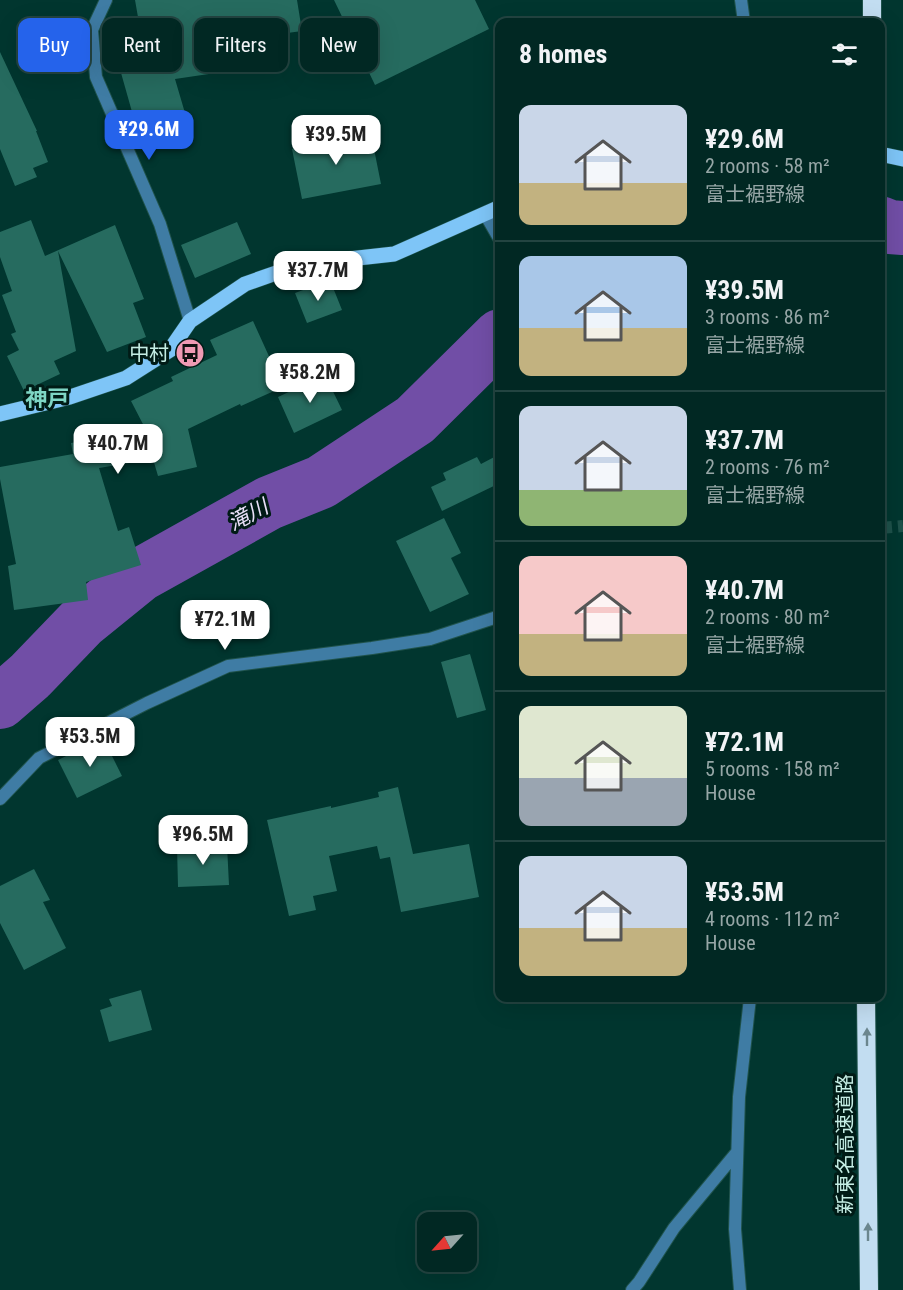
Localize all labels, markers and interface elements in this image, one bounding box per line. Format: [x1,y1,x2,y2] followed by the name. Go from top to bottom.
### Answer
[18,18,90,72] chip: Buy
[102,18,182,72] chip: Rent
[194,18,288,72] chip: Filters
[300,18,378,72] chip: New
[828,38,861,71] icon: filters
[519,39,607,69] text: 8 homes
[100,110,198,161] pin: ¥29.6M
[287,115,385,166] pin: ¥39.5M
[119,117,179,141] text: ¥29.6M
[306,122,366,146] text: ¥39.5M
[705,124,784,154] text: ¥29.6M
[567,129,639,201] icon: home
[705,154,830,178] text: 2 rooms · 58 m²
[705,182,805,206] text: 富士裾野線
[269,251,367,302] pin: ¥37.7M
[288,258,348,282] text: ¥37.7M
[705,275,784,305] text: ¥39.5M
[567,280,639,352] icon: home
[705,305,830,329] text: 3 rooms · 86 m²
[705,333,805,357] text: 富士裾野線
[174,337,206,369] bus stop icon: 中村
[129,341,169,365] place label: 中村
[261,353,359,404] pin: ¥58.2M
[280,360,340,384] text: ¥58.2M
[25,386,69,411] district label: 神戸
[69,424,167,475] pin: ¥40.7M
[705,425,784,455] text: ¥37.7M
[567,430,639,502] icon: home
[88,431,148,455] text: ¥40.7M
[705,455,830,479] text: 2 rooms · 76 m²
[705,483,805,507] text: 富士裾野線
[224,494,274,535] water label: 滝川
[705,575,784,605] text: ¥40.7M
[567,580,639,652] icon: home
[176,600,274,651] pin: ¥72.1M
[705,605,830,629] text: 2 rooms · 80 m²
[195,607,255,631] text: ¥72.1M
[705,633,805,657] text: 富士裾野線
[41,717,139,768] pin: ¥53.5M
[60,724,120,748] text: ¥53.5M
[705,727,784,757] text: ¥72.1M
[567,730,639,802] icon: home
[705,757,840,781] text: 5 rooms · 158 m²
[705,781,756,805] text: House
[154,815,252,866] pin: ¥96.5M
[173,822,233,846] text: ¥96.5M
[705,877,784,907] text: ¥53.5M
[567,880,639,952] icon: home
[705,907,840,931] text: 4 rooms · 112 m²
[705,931,756,955] text: House
[862,1027,871,1046] one-way arrow
[833,1074,857,1214] street label: 新東名高速道路
[417,1212,477,1272] north arrow
[417,1212,477,1272] map controls
[863,1222,873,1241] one-way arrow

